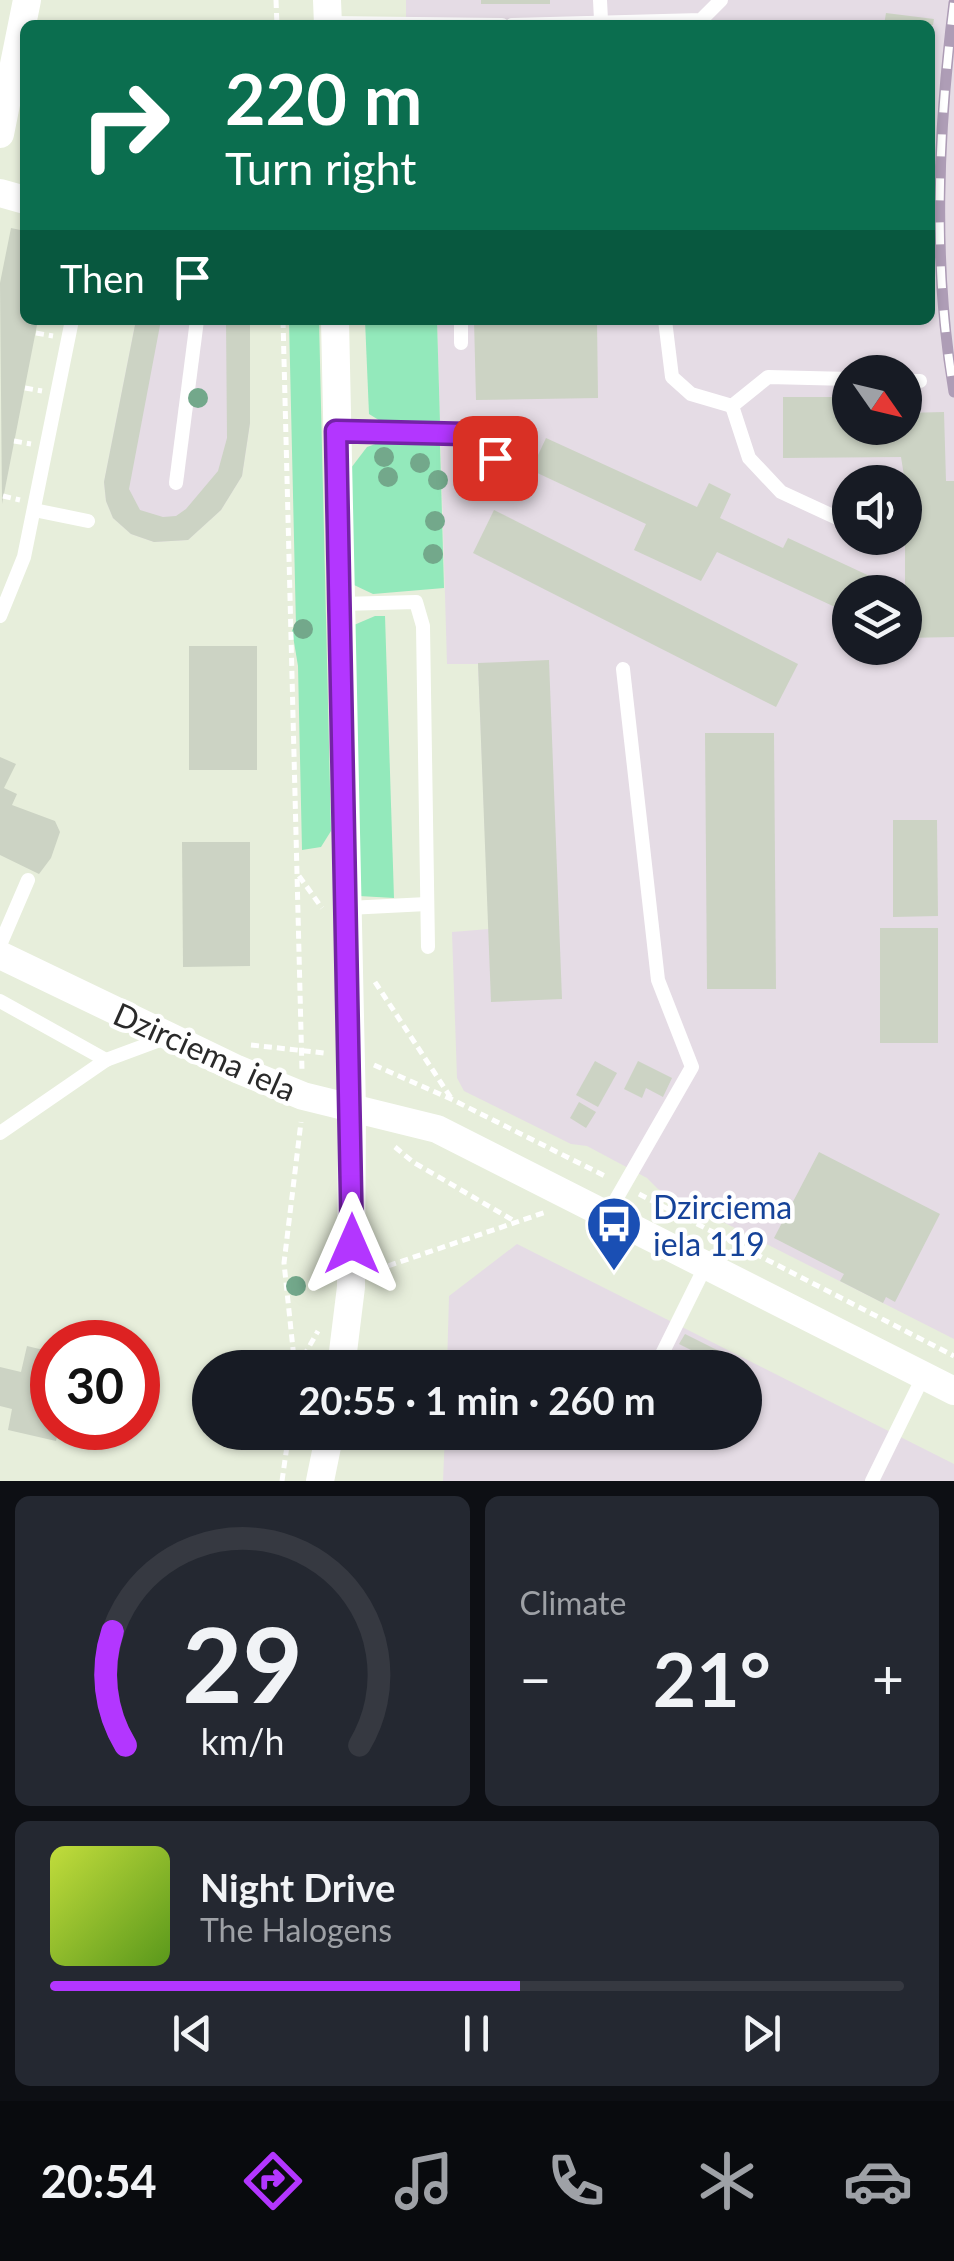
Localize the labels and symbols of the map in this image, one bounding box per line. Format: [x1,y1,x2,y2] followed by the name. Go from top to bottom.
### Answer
[832,355,922,445] north arrow
[453,416,538,501] pin
[108,993,302,1109] street label: Dzirciema iela
[653,1187,792,1263] place label: Dzirciema iela 119
[300,1192,404,1296] position arrow
[584,1194,644,1273] bus stop icon: Dzirciema iela 119
[30,1320,160,1450] speed limit sign: 30

